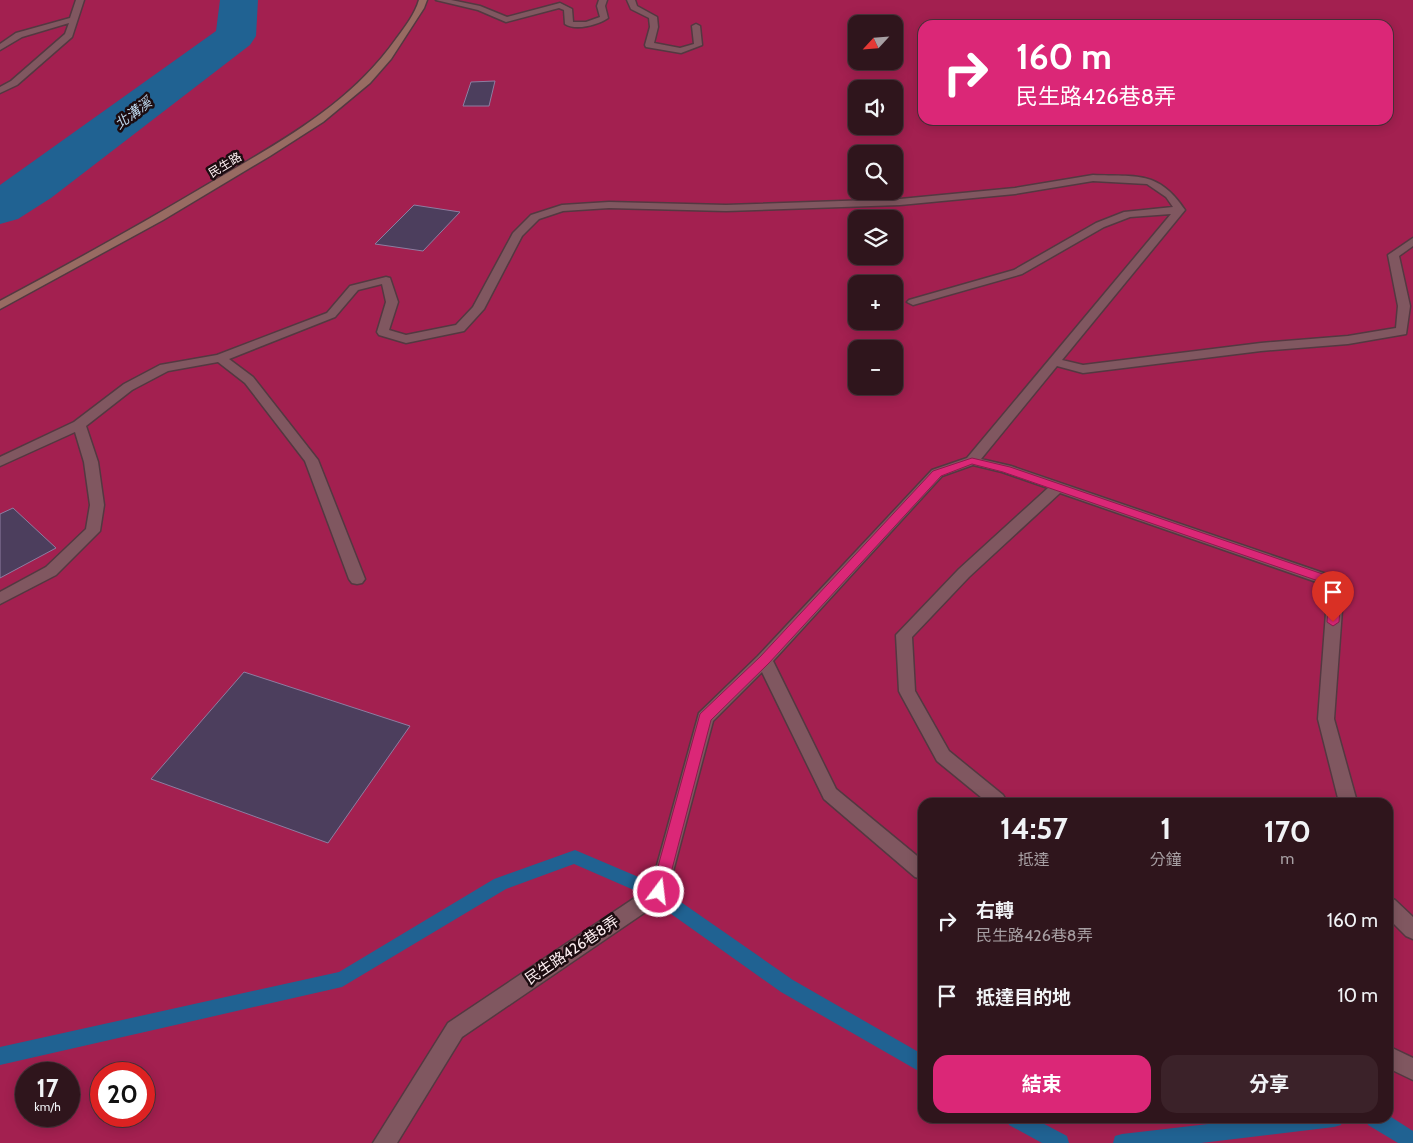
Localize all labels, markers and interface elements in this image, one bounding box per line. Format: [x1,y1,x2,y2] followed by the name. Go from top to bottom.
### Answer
[848,15,902,70] north arrow
[848,15,903,395] map controls
[1016,35,1112,78] text: 160 m
[933,40,998,105] icon: right
[848,80,903,135] button: sound
[1016,83,1176,110] text: 民生路426巷8弄
[111,92,157,133] water label: 北溝溪
[848,145,903,200] button: search
[205,149,244,180] street label: 民生路
[848,210,903,265] button: layers
[848,275,903,330] button: +
[848,340,903,395] button: −
[1312,571,1354,622] pin
[1319,578,1347,606] icon: arrive
[1000,810,1068,847] text: 14:57
[1160,810,1171,847] text: 1
[1264,813,1311,850] text: 170
[1280,849,1294,868] text: m
[1018,850,1050,869] text: 抵達
[1150,850,1182,869] text: 分鐘
[632,865,684,917] position arrow
[976,899,1014,922] text: 右轉
[933,907,961,935] icon: right
[1327,909,1378,932] text: 160 m
[522,912,622,988] street label: 民生路426巷8弄
[976,926,1092,945] text: 民生路426巷8弄
[933,982,961,1010] icon: arrive
[1338,984,1378,1007] text: 10 m
[976,986,1071,1009] text: 抵達目的地
[933,1055,1151,1113] button: 結束
[1161,1055,1378,1113] button: 分享
[90,1062,155,1127] speed limit sign: 20
[37,1073,58,1103] text: 17
[34,1099,61,1114] text: km/h

